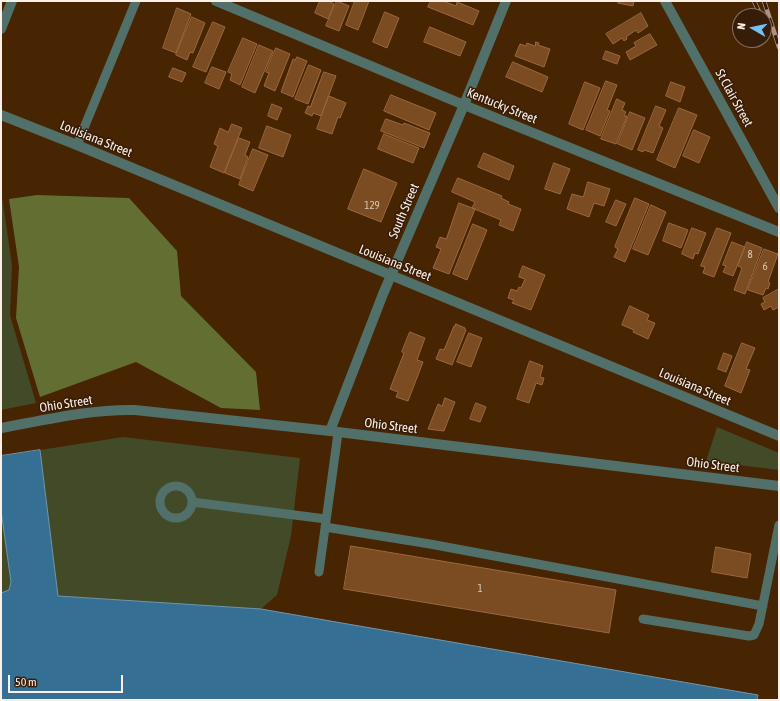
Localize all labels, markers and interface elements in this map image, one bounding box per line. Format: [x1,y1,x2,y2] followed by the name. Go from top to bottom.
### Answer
[732,8,772,48] north arrow
[735,22,748,30] text: N
[712,66,756,130] street label: St Clair Street
[465,85,539,127] street label: Kentucky Street
[58,117,134,161] street label: Louisiana Street
[385,181,423,241] street label: South Street
[364,199,380,213] house number: 129
[357,241,433,285] street label: Louisiana Street
[747,248,753,262] house number: 8
[762,260,768,274] house number: 6
[657,365,733,409] street label: Louisiana Street
[38,392,94,416] street label: Ohio Street
[364,415,418,437] street label: Ohio Street
[686,454,740,476] street label: Ohio Street
[477,582,483,596] house number: 1
[10,667,125,693] scale bar
[15,675,37,689] text: 50 m

